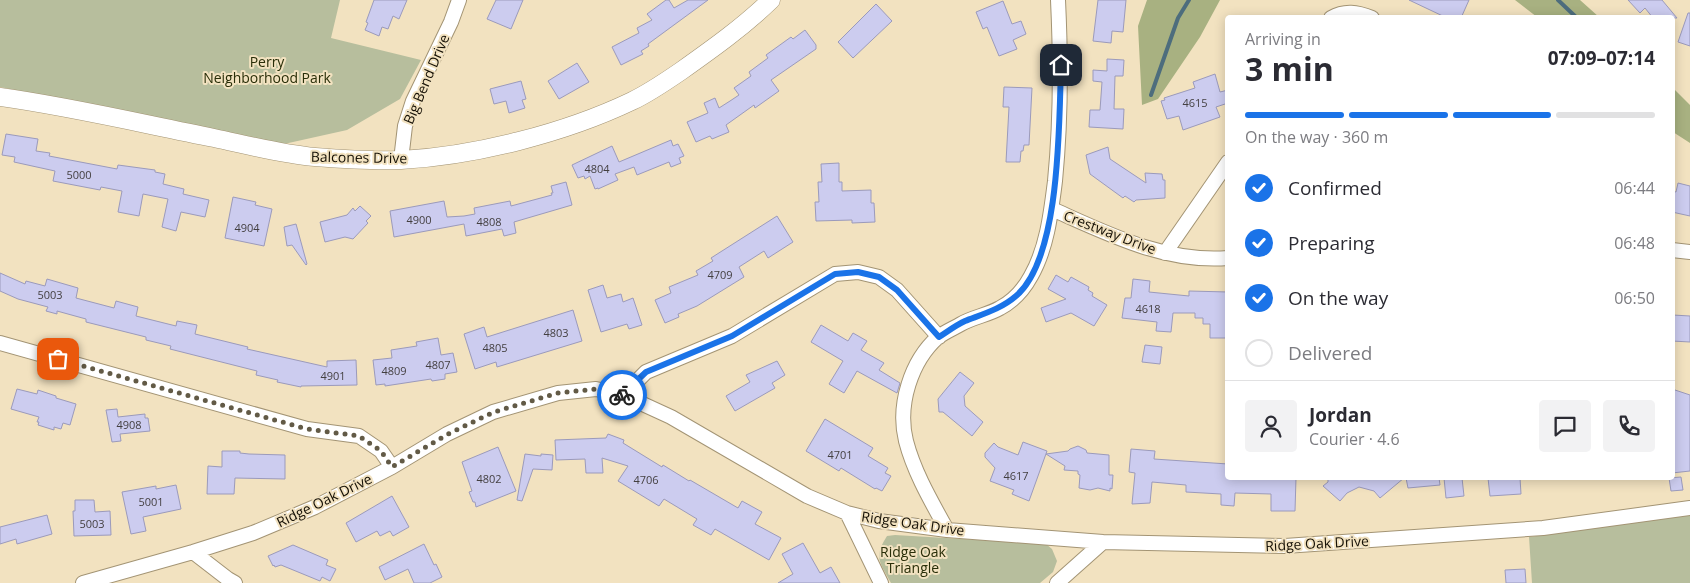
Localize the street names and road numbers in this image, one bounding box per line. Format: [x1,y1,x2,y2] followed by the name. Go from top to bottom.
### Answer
[399,31,454,127] street label: Big Bend Drive
[311,147,408,167] street label: Balcones Drive
[1061,206,1159,258] street label: Crestway Drive
[273,469,375,531] street label: Ridge Oak Drive
[860,506,966,540] street label: Ridge Oak Drive
[1265,531,1369,555] street label: Ridge Oak Drive

